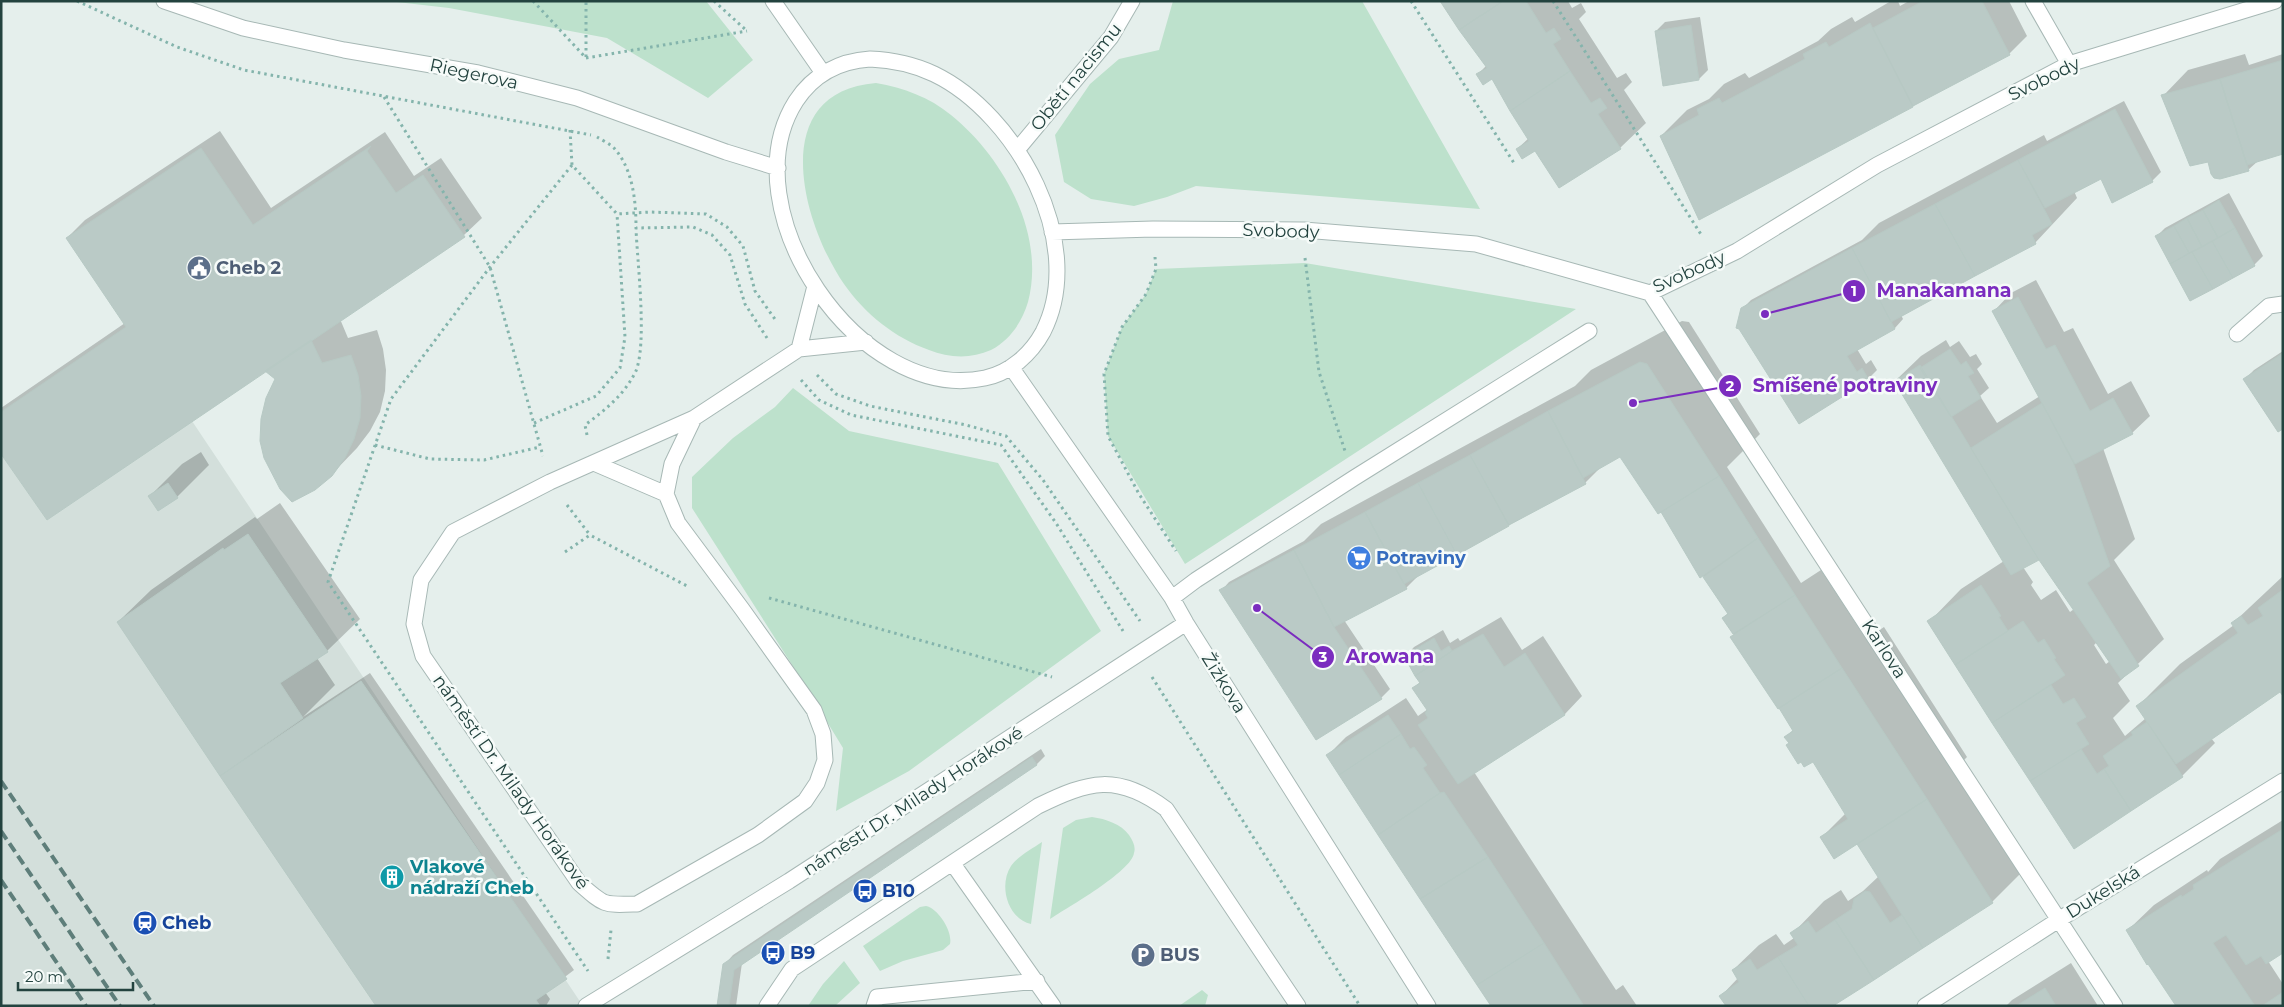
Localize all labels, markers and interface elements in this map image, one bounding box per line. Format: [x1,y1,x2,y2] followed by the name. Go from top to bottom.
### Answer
[1026,19,1126,135] street label: Obětí nacismu
[2005,52,2084,106] street label: Svobody
[428,54,520,94] street label: Riegerova
[1242,219,1320,243] street label: Svobody
[1649,246,1729,298] street label: Svobody
[186,255,212,281] public building icon: Cheb 2
[216,257,281,279] place label: Cheb 2
[1842,274,2022,308] callout: Manakamana
[1876,279,2012,302] text: Manakamana
[1851,281,1857,300] text: 1
[1718,369,1947,403] callout: Smíšené potraviny
[1753,374,1938,397] text: Smíšené potraviny
[1726,376,1735,395] text: 2
[1346,545,1372,571] supermarket icon: Potraviny
[1376,547,1466,569] place label: Potraviny
[1857,615,1911,683] street label: Karlova
[1311,640,1444,674] callout: Arowana
[1345,645,1434,668] text: Arowana
[1318,647,1328,666] text: 3
[1197,649,1251,717] street label: Žižkova
[428,670,594,894] street label: náměstí Dr. Milady Horákové
[799,722,1027,880] street label: náměstí Dr. Milady Horákové
[409,856,534,899] place label: Vlakové nádraží Cheb
[2062,861,2144,923] street label: Dukelská
[379,864,405,890] building icon: Vlakové nádraží Cheb
[852,878,878,904] bus stop icon: B10
[882,880,915,902] place label: B10
[132,910,158,936] station icon: Cheb
[162,912,211,934] place label: Cheb
[760,940,786,966] bus stop icon: B9
[790,942,815,964] place label: B9
[1130,942,1156,968] parking icon: BUS
[1160,944,1199,966] place label: BUS
[18,960,132,992] scale bar
[25,967,63,986] text: 20 m

